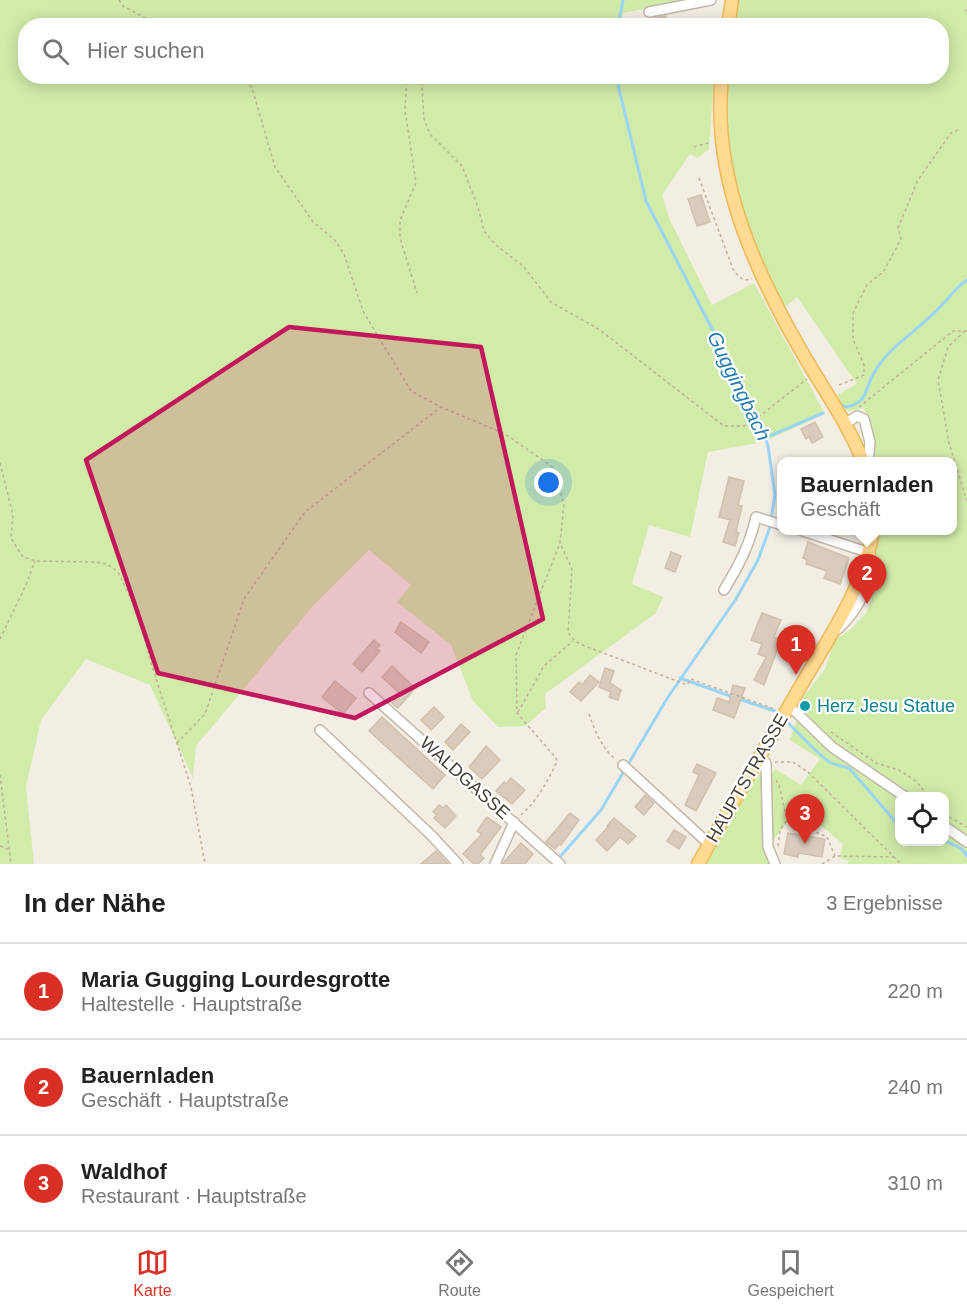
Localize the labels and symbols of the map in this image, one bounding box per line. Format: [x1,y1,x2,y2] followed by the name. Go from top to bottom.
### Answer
[703,328,775,444] water label: Guggingbach
[534,468,563,497] your location
[848,554,886,604] pin: 2
[776,626,816,675] pin: 1
[817,696,955,716] place label: Herz Jesu Statue
[798,699,812,713] marker: Herz Jesu Statue
[702,710,792,846] street label: HAUPTSTRASSE
[416,733,514,823] street label: WALDGASSE
[786,794,824,844] pin: 3

